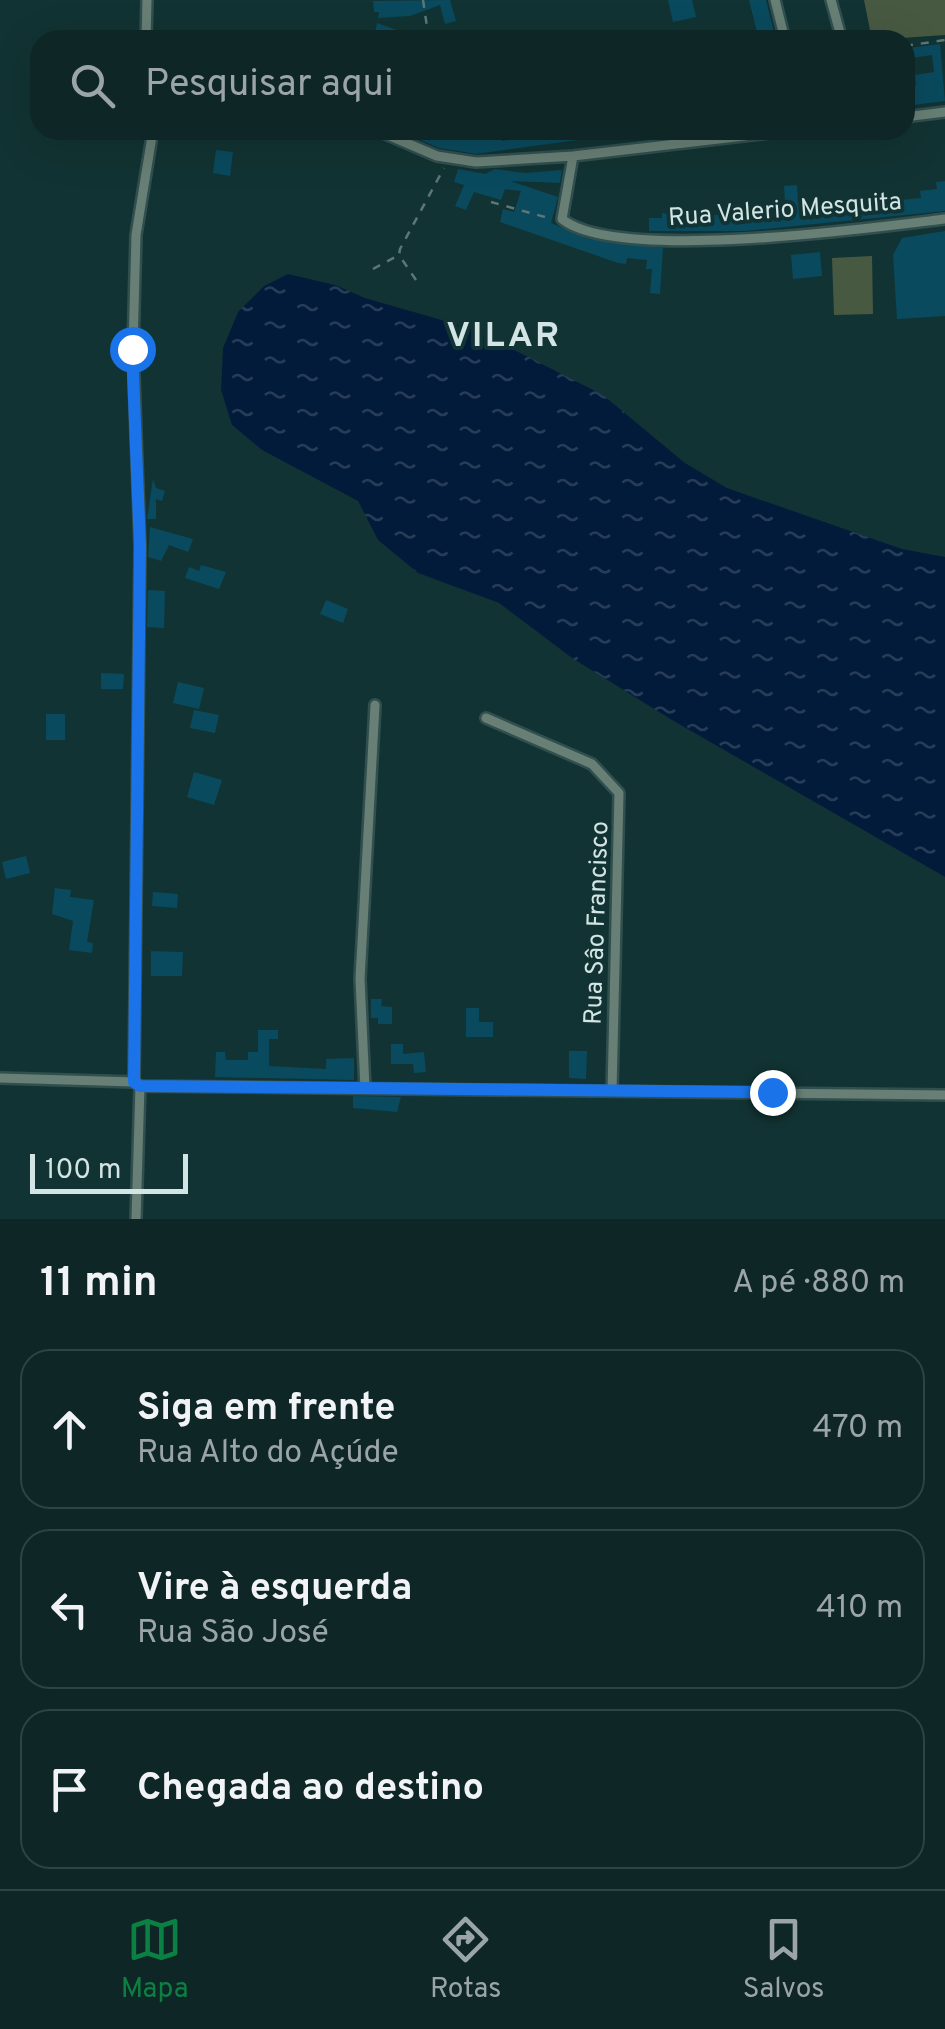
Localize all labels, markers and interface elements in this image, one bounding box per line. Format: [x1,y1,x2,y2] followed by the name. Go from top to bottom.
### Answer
[30,30,915,140] search box
[65,58,120,113] icon: search
[145,61,394,110] text: Pesquisar aqui
[667,187,903,235] street label: Rua Valerio Mesquita
[446,315,562,359] district label: VILAR
[110,327,156,373] route start
[578,821,618,1025] street label: Rua Sâo Francisco
[750,1070,796,1116] route end
[30,1149,188,1194] scale bar
[45,1153,121,1189] text: 100 m
[40,1258,158,1311] text: 11 min
[732,1264,905,1304] text: A pé · 880 m
[137,1385,396,1434] text: Siga em frente
[42,1402,97,1457] icon: ahead
[813,1409,903,1449] text: 470 m
[137,1434,399,1474] text: Rua Alto do Açúde
[137,1565,412,1614] text: Vire à esquerda
[42,1582,97,1637] icon: left
[816,1589,903,1629] text: 410 m
[137,1614,329,1654] text: Rua São José
[42,1762,97,1817] icon: arrive
[137,1765,484,1814] text: Chegada ao destino
[121,1912,188,2008] tab: Mapa
[430,1912,501,2008] tab: Rotas
[743,1912,824,2008] tab: Salvos

